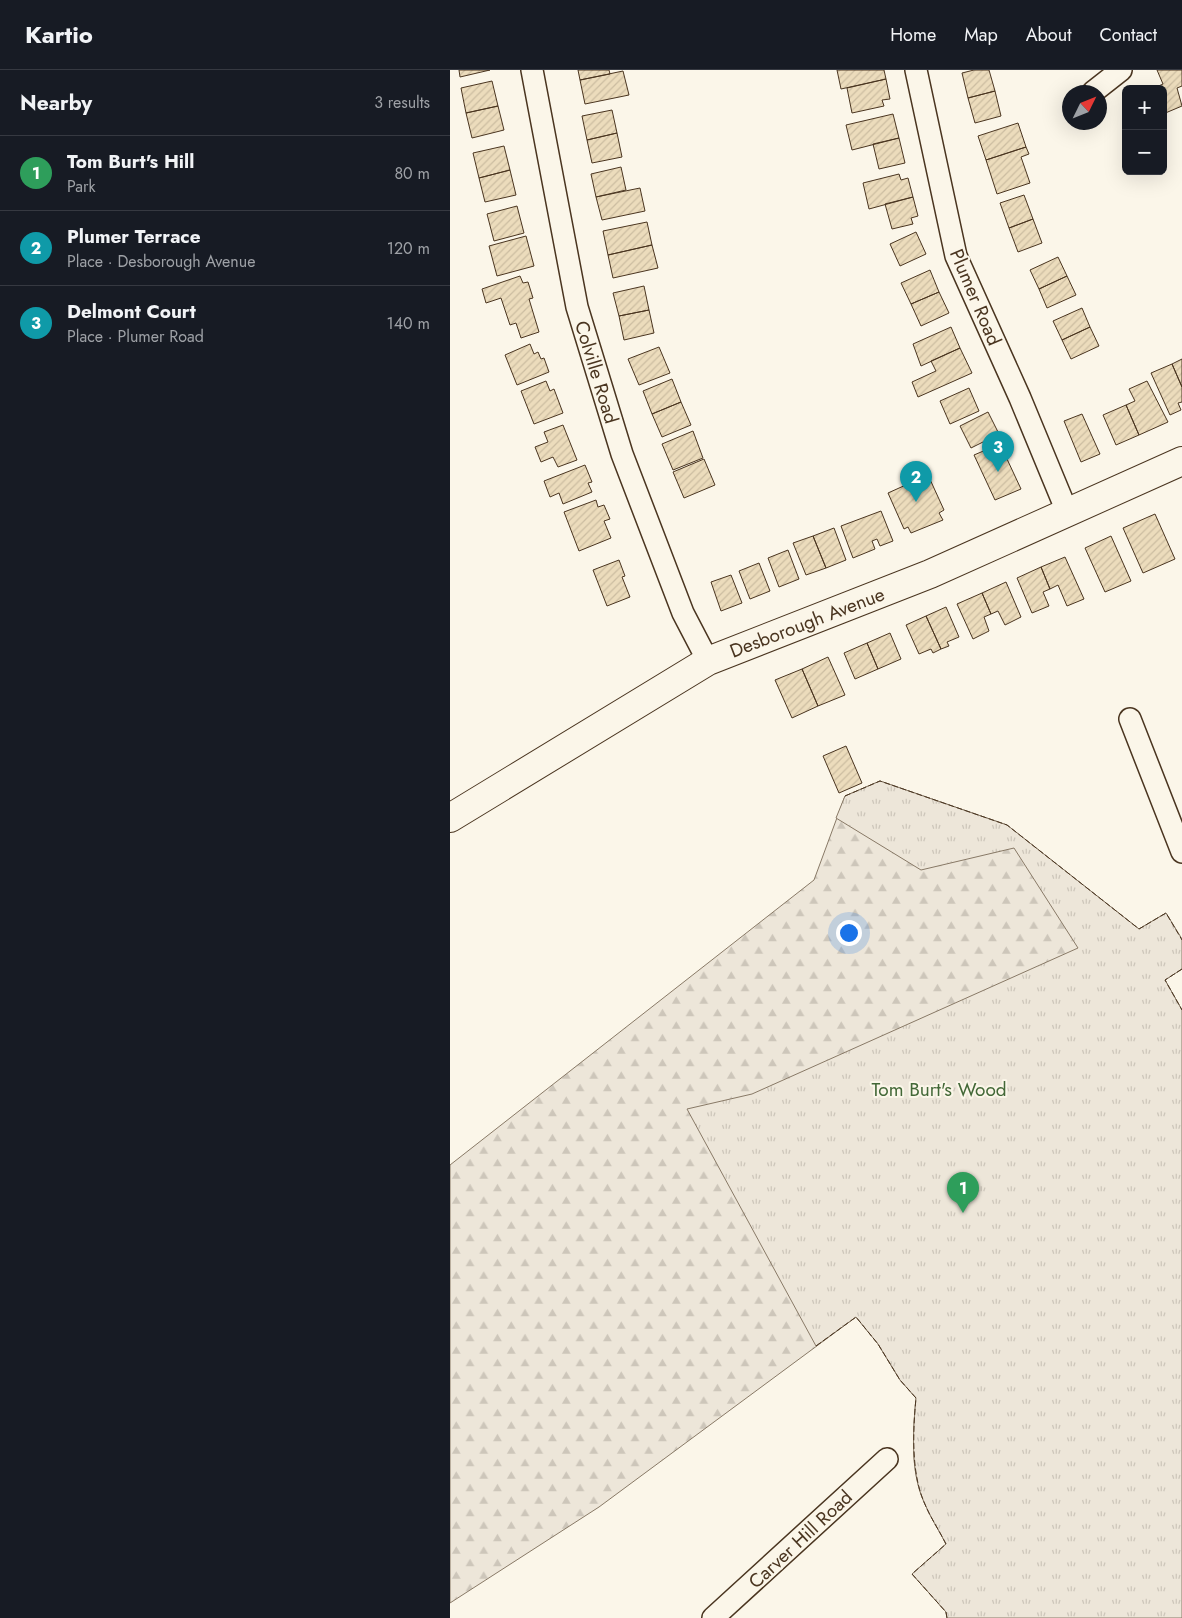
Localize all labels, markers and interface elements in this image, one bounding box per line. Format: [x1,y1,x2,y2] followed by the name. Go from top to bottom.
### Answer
[25,17,93,52] text: Kartio
[890,22,936,48] text: Home
[964,22,998,48] text: Map
[1026,22,1071,48] text: About
[1099,22,1157,48] text: Contact
[1062,85,1107,130] north arrow
[1122,85,1167,175] map controls
[1122,85,1167,130] button: +
[20,88,92,118] text: Nearby
[374,91,430,114] text: 3 results
[1122,130,1167,175] button: −
[67,148,194,175] text: Tom Burt's Hill
[32,162,40,185] text: 1
[394,162,430,185] text: 80 m
[67,175,96,198] text: Park
[67,223,201,250] text: Plumer Terrace
[31,237,41,260] text: 2
[387,237,430,260] text: 120 m
[943,245,1008,350] street label: Plumer Road
[67,250,255,273] text: Place · Desborough Avenue
[67,298,196,325] text: Delmont Court
[31,312,41,335] text: 3
[387,312,430,335] text: 140 m
[568,317,625,427] street label: Colville Road
[67,325,204,348] text: Place · Plumer Road
[982,431,1014,472] pin: 3
[900,461,932,502] pin: 2
[726,580,889,664] street label: Desborough Avenue
[836,920,862,946] your location
[871,1076,1007,1103] park label: Tom Burt's Wood
[947,1172,979,1213] pin: 1
[742,1484,858,1595] street label: Carver Hill Road

